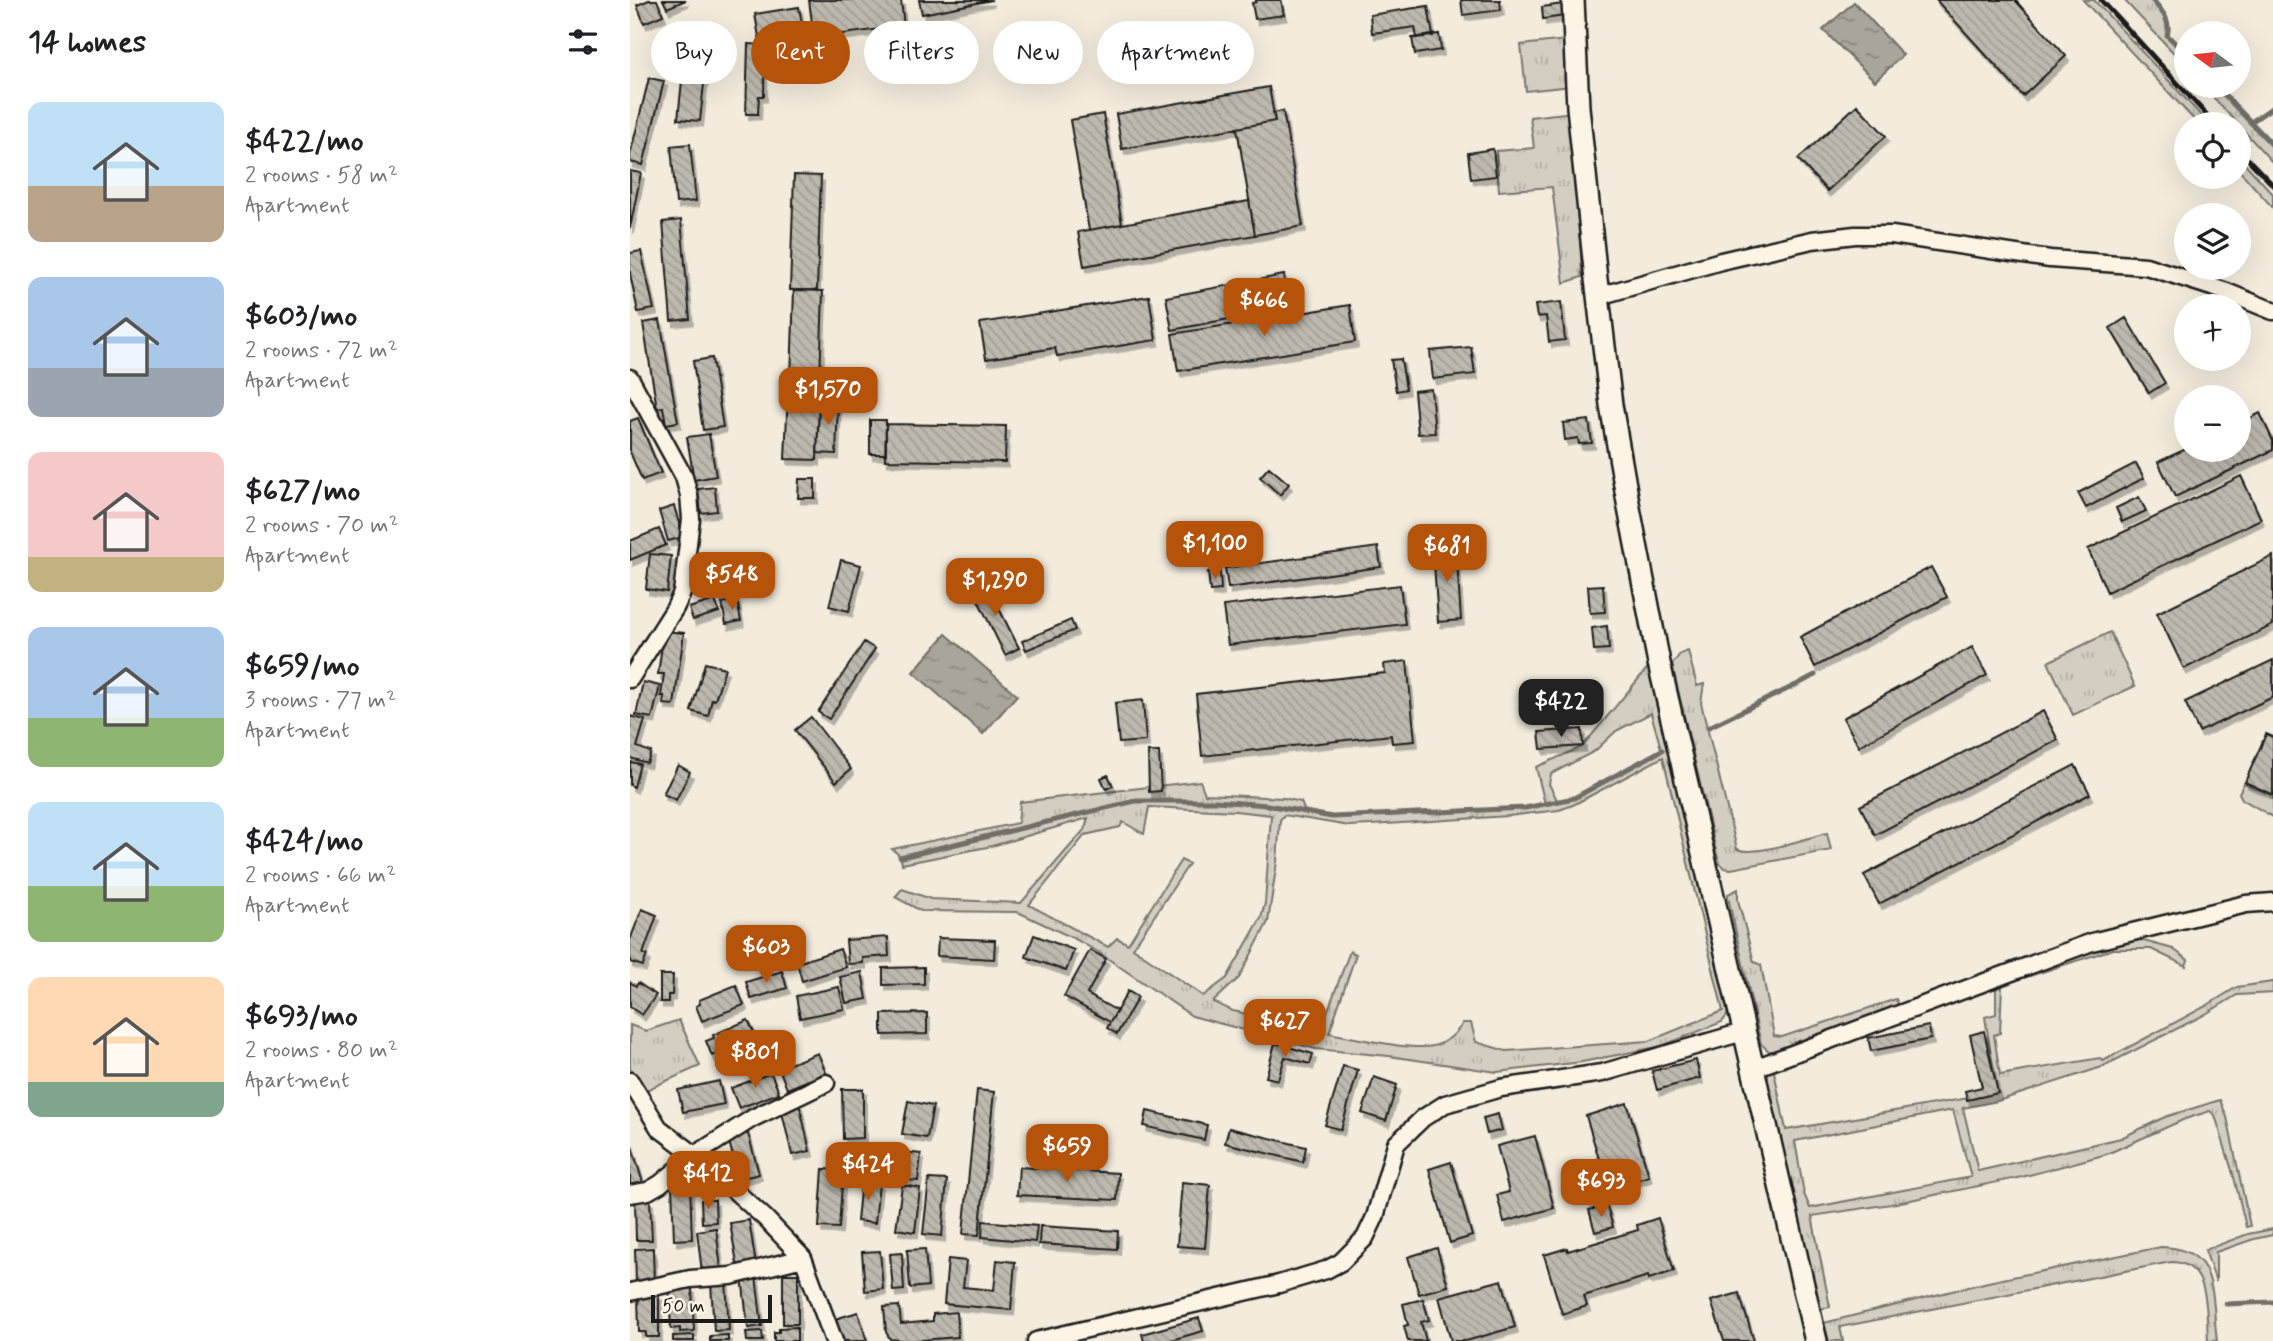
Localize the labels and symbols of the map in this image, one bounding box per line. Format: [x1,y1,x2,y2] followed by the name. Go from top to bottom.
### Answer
[2174,21,2250,98] north arrow
[1223,278,1305,338] pin: $666
[771,368,885,427] pin: $1,570
[1158,522,1272,581] pin: $1,100
[1406,524,1488,584] pin: $681
[691,552,773,612] pin: $548
[938,558,1052,618] pin: $1,290
[1520,680,1602,739] pin: $422
[725,926,807,985] pin: $603
[1244,1000,1326,1059] pin: $627
[714,1030,796,1090] pin: $801
[1026,1124,1108,1184] pin: $659
[827,1142,909,1202] pin: $424
[667,1152,749,1211] pin: $412
[1560,1160,1642,1219] pin: $693
[651,1292,772,1324] scale bar

